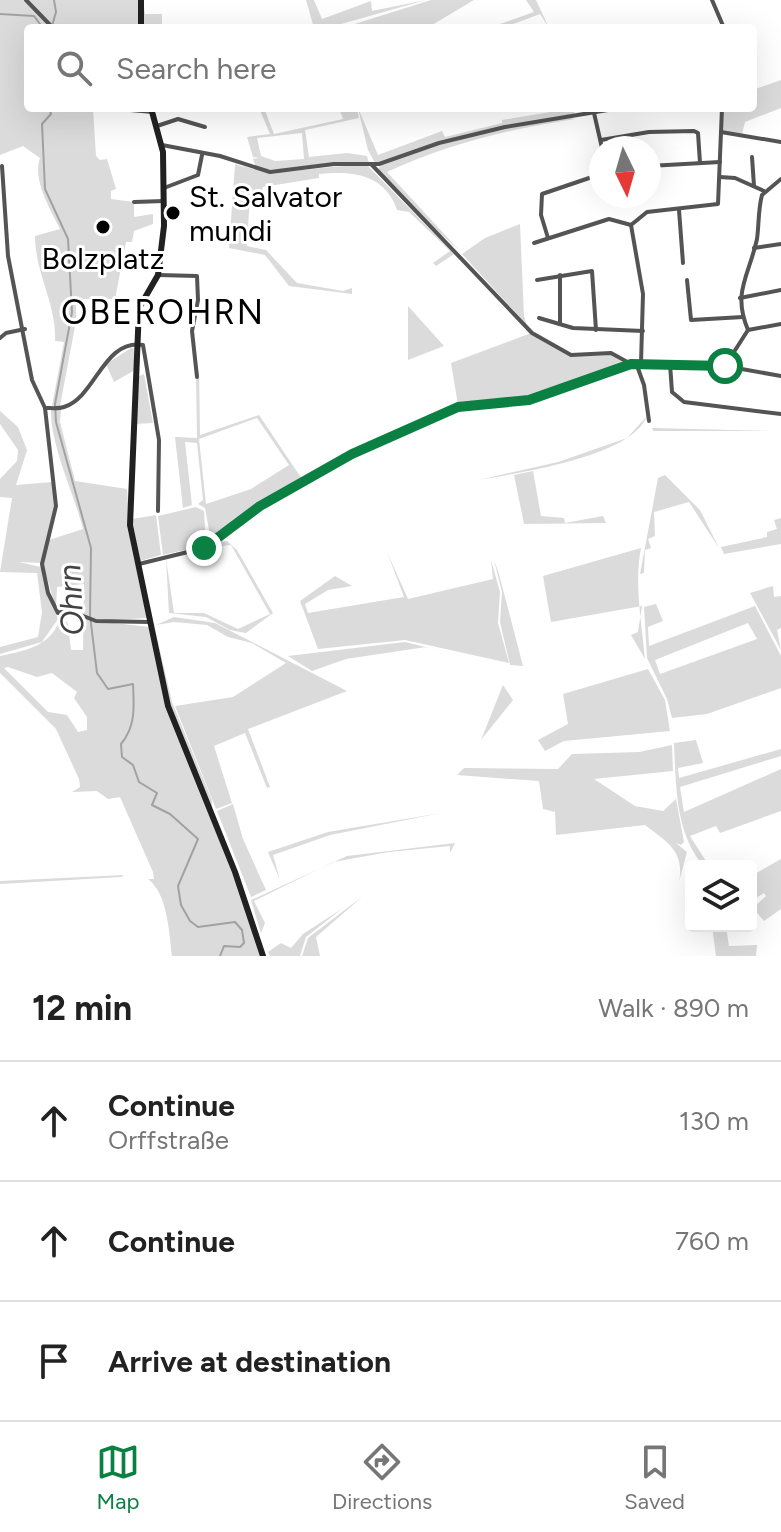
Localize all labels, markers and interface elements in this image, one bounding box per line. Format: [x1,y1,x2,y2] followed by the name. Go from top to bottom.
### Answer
[24,24,757,112] search box
[52,46,96,90] icon: search
[116,50,276,87] text: Search here
[589,136,661,208] north arrow
[189,178,342,249] place label: St. Salvator mundi
[164,204,182,222] marker: St. Salvator mundi
[94,218,112,236] marker: Bolzplatz
[42,240,164,277] place label: Bolzplatz
[61,292,265,333] district label: OBEROHRN
[707,348,743,384] route start
[186,530,222,566] route end
[50,563,92,637] water label: Ohrn
[685,860,757,932] map controls
[685,860,757,932] button: layers
[32,988,132,1029] text: 12 min
[598,992,749,1024] text: Walk · 890 m
[108,1087,235,1124] text: Continue
[32,1099,76,1143] icon: ahead
[679,1105,749,1137] text: 130 m
[108,1124,229,1156] text: Orffstraße
[32,1219,76,1263] icon: ahead
[108,1223,235,1260] text: Continue
[675,1225,749,1257] text: 760 m
[32,1339,76,1383] icon: arrive
[108,1343,391,1380] text: Arrive at destination
[96,1440,140,1515] tab: Map
[332,1440,432,1515] tab: Directions
[624,1440,685,1515] tab: Saved

